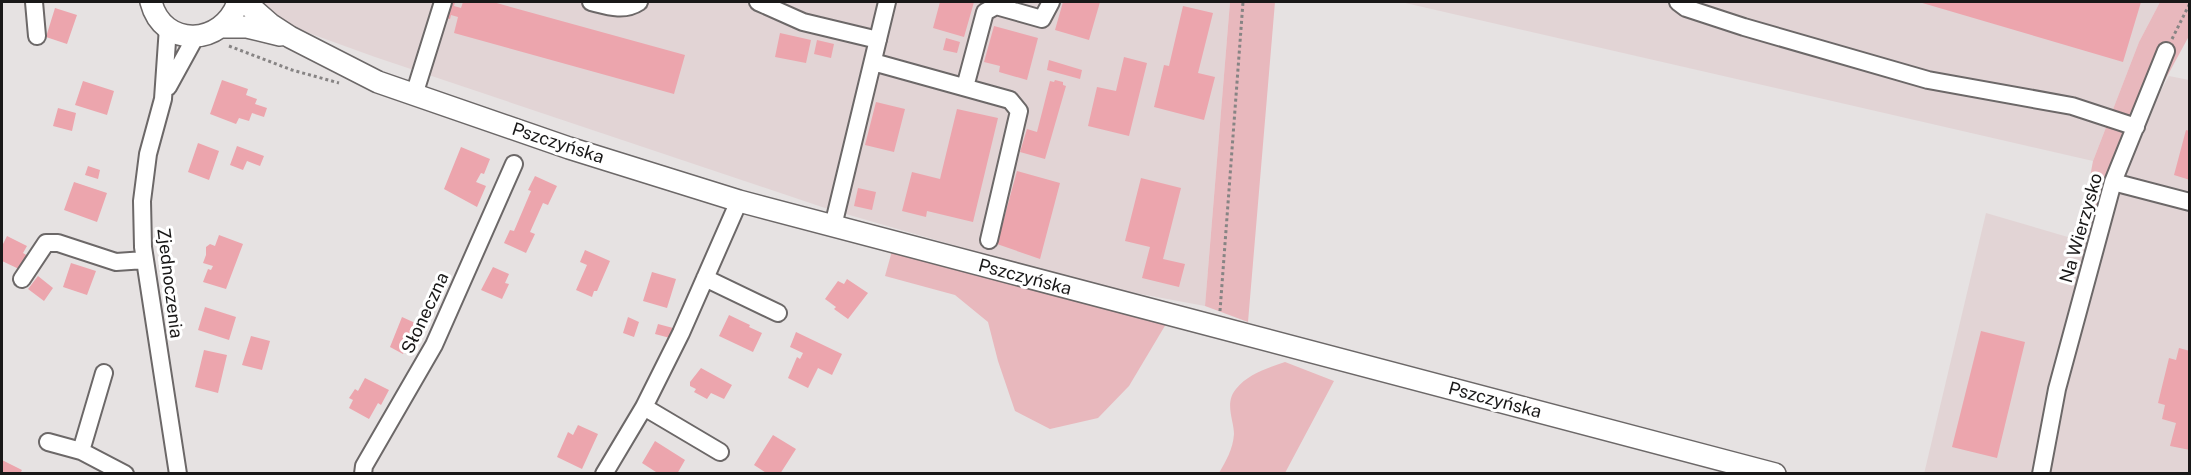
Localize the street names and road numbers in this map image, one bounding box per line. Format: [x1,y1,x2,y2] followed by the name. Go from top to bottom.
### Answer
[509,118,607,167] street label: Pszczyńska
[2055,170,2106,285] street label: Na Wierzysko
[153,227,188,339] street label: Zjednoczenia
[976,254,1074,299] street label: Pszczyńska
[397,269,452,357] street label: Słoneczna
[1446,377,1544,422] street label: Pszczyńska

